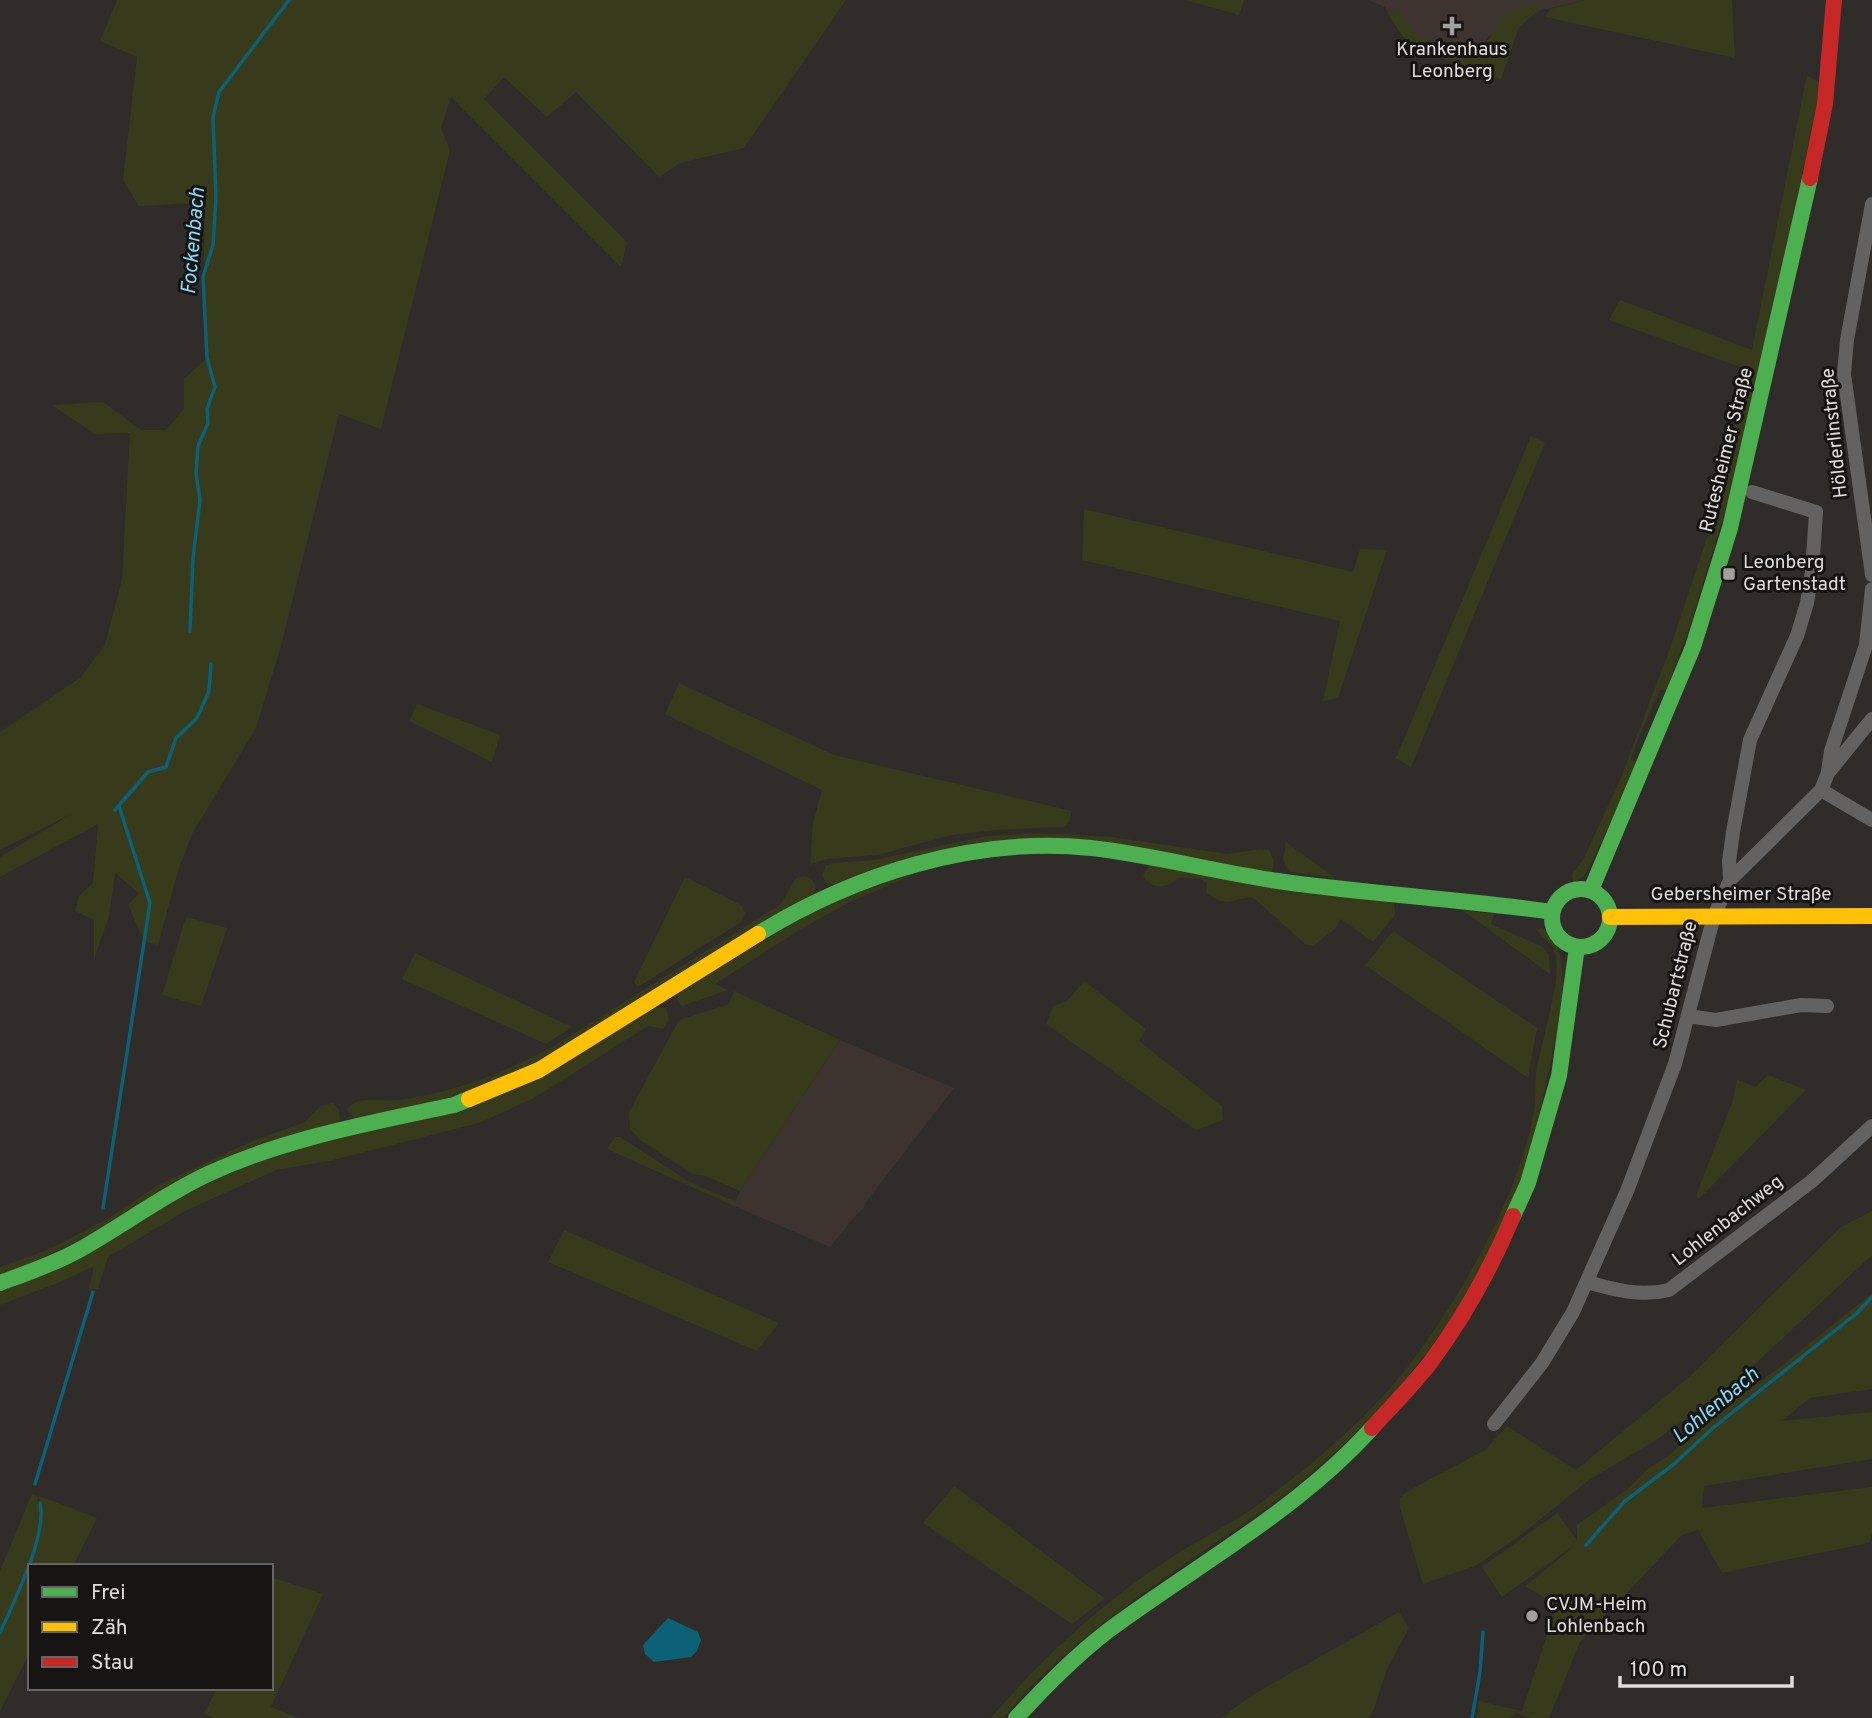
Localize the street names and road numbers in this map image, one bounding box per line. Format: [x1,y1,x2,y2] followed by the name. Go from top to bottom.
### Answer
[1695,365,1759,535] street label: Rutesheimer Straße
[1816,367,1854,499] street label: Hölderlinstraße
[1651,883,1831,907] street label: Gebersheimer Straße
[1649,919,1703,1051] street label: Schubartstraße
[1668,1170,1788,1272] street label: Lohlenbachweg

